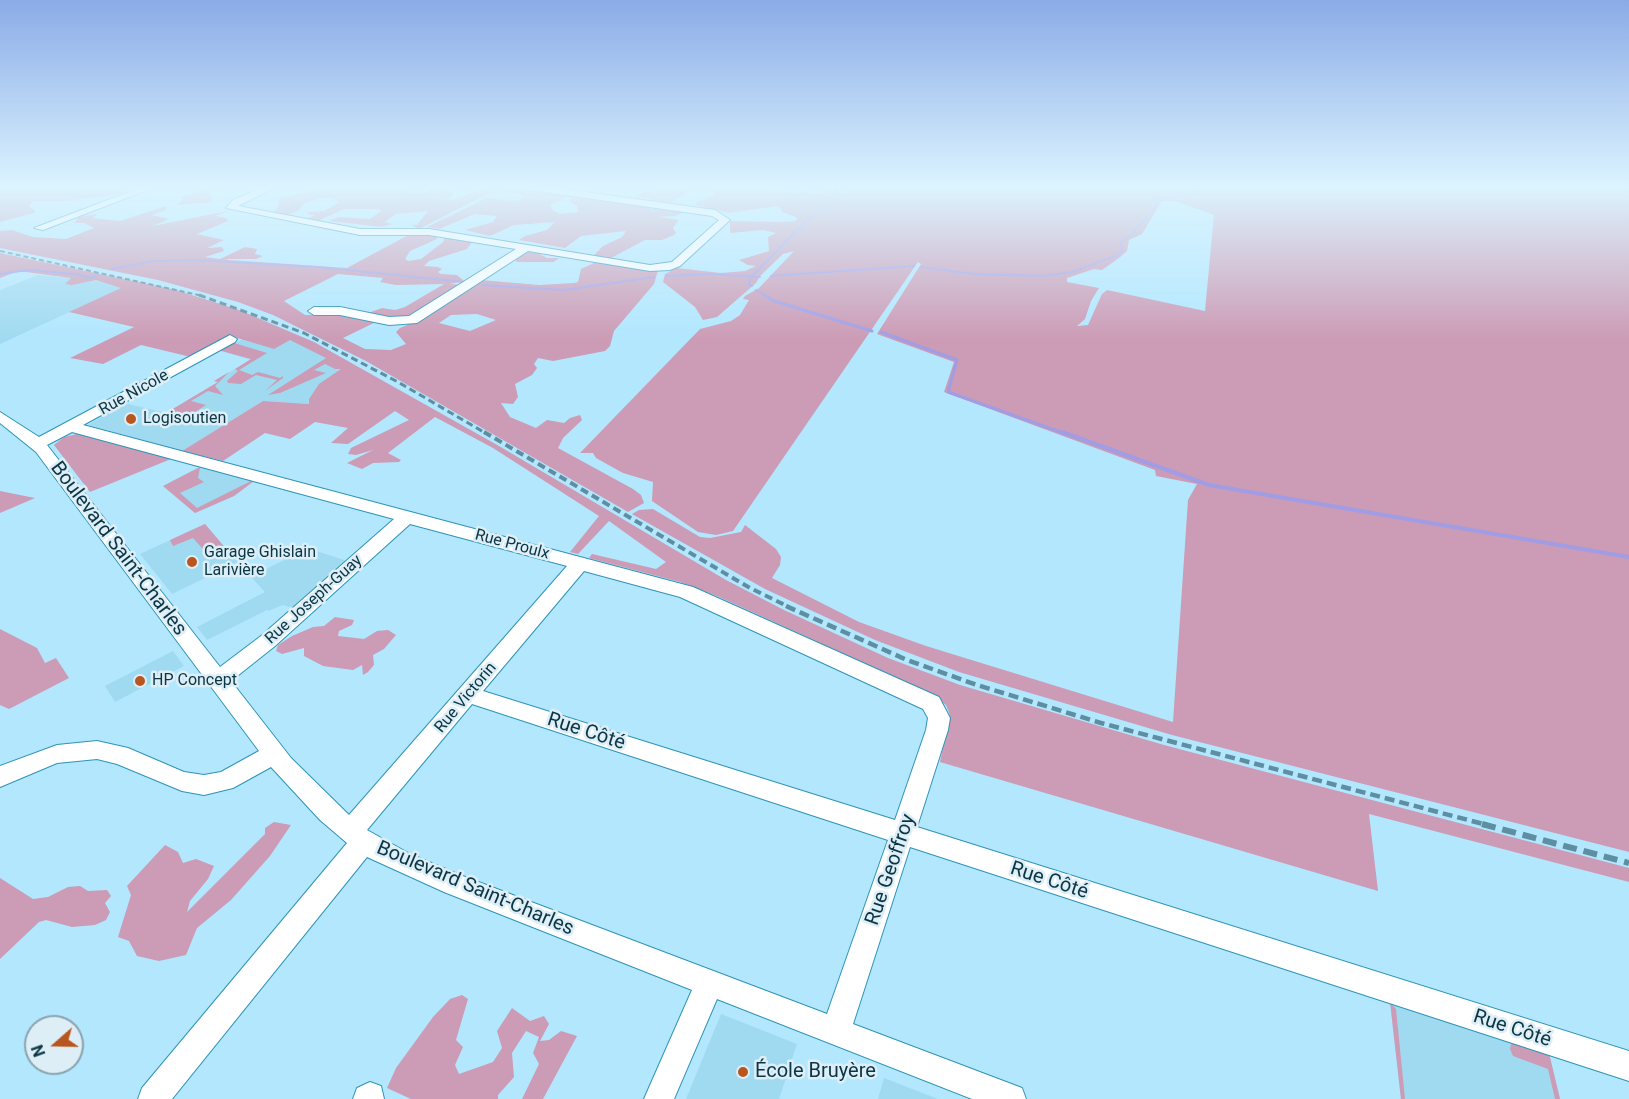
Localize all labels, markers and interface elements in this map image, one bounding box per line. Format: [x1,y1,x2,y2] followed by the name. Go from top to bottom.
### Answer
[96,366,172,420] street label: Rue Nicole
[143,409,226,429] place label: Logisoutien
[124,412,138,426] marker: Logisoutien
[45,457,191,641] street label: Boulevard Saint-Charles
[473,526,551,564] street label: Rue Proulx
[204,543,316,581] place label: Garage Ghislain Larivière
[262,551,366,649] street label: Rue Joseph-Guay
[185,555,199,569] marker: Garage Ghislain Larivière
[431,659,501,737] street label: Rue Victorin
[152,671,237,691] place label: HP Concept
[133,674,147,688] marker: HP Concept
[544,708,628,756] street label: Rue Côté
[861,811,921,929] street label: Rue Geoffroy
[373,837,577,941] street label: Boulevard Saint-Charles
[1007,857,1091,905] street label: Rue Côté
[1470,1005,1554,1053] street label: Rue Côté
[24,1015,84,1075] north arrow
[28,1042,49,1059] text: N
[755,1060,876,1084] place label: École Bruyère
[736,1065,750,1079] marker: École Bruyère

